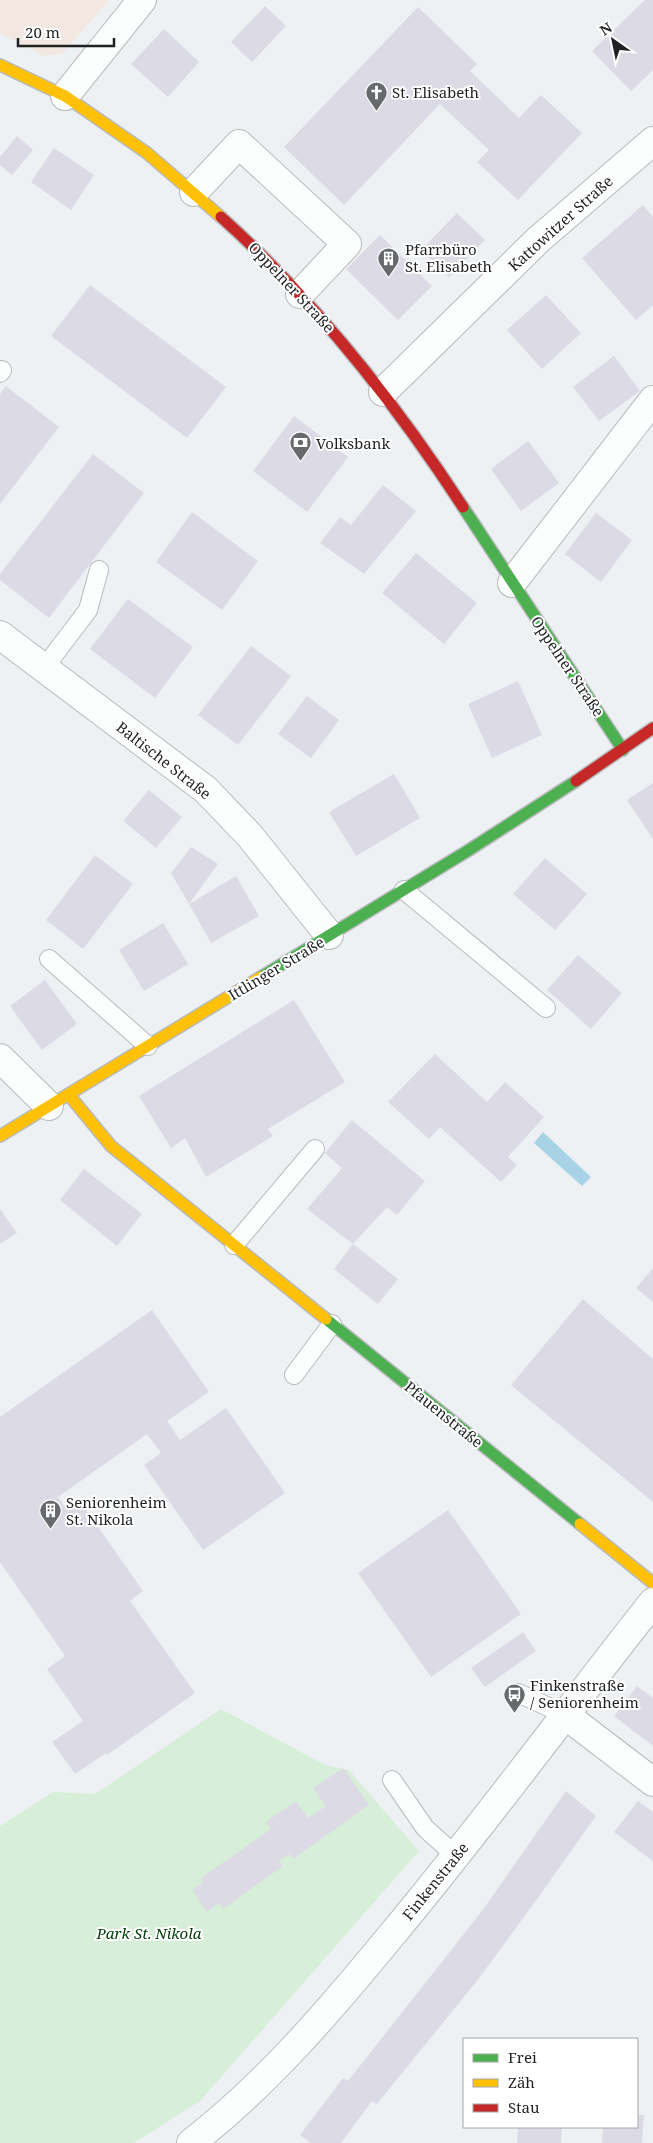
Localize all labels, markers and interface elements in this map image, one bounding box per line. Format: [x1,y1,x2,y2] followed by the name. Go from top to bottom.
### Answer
[18,15,114,47] scale bar
[588,15,638,65] north arrow
[596,18,615,40] text: N
[25,22,60,42] text: 20 m
[364,80,388,111] church icon: St. Elisabeth
[392,82,480,102] place label: St. Elisabeth
[503,171,617,275] street label: Kattowitzer Straße
[245,237,339,337] street label: Oppelner Straße
[405,239,493,276] place label: Pfarrbüro St. Elisabeth
[377,246,401,277] building icon: Pfarrbüro St. Elisabeth
[288,431,312,462] bank icon: Volksbank
[316,433,390,453] place label: Volksbank
[527,612,609,720] street label: Oppelner Straße
[113,717,215,803] street label: Baltische Straße
[224,931,328,1005] street label: Ittlinger Straße
[401,1376,487,1452] street label: Pfauenstraße
[66,1492,167,1529] place label: Seniorenheim St. Nikola
[38,1499,62,1530] building icon: Seniorenheim St. Nikola
[530,1675,639,1712] place label: Finkenstraße / Seniorenheim
[502,1682,526,1713] bus stop icon: Finkenstraße / Seniorenheim
[397,1838,473,1924] street label: Finkenstraße
[96,1923,202,1943] park label: Park St. Nikola
[463,2038,638,2128] legend
[508,2047,537,2067] text: Frei
[508,2072,535,2092] text: Zäh
[508,2097,540,2117] text: Stau

